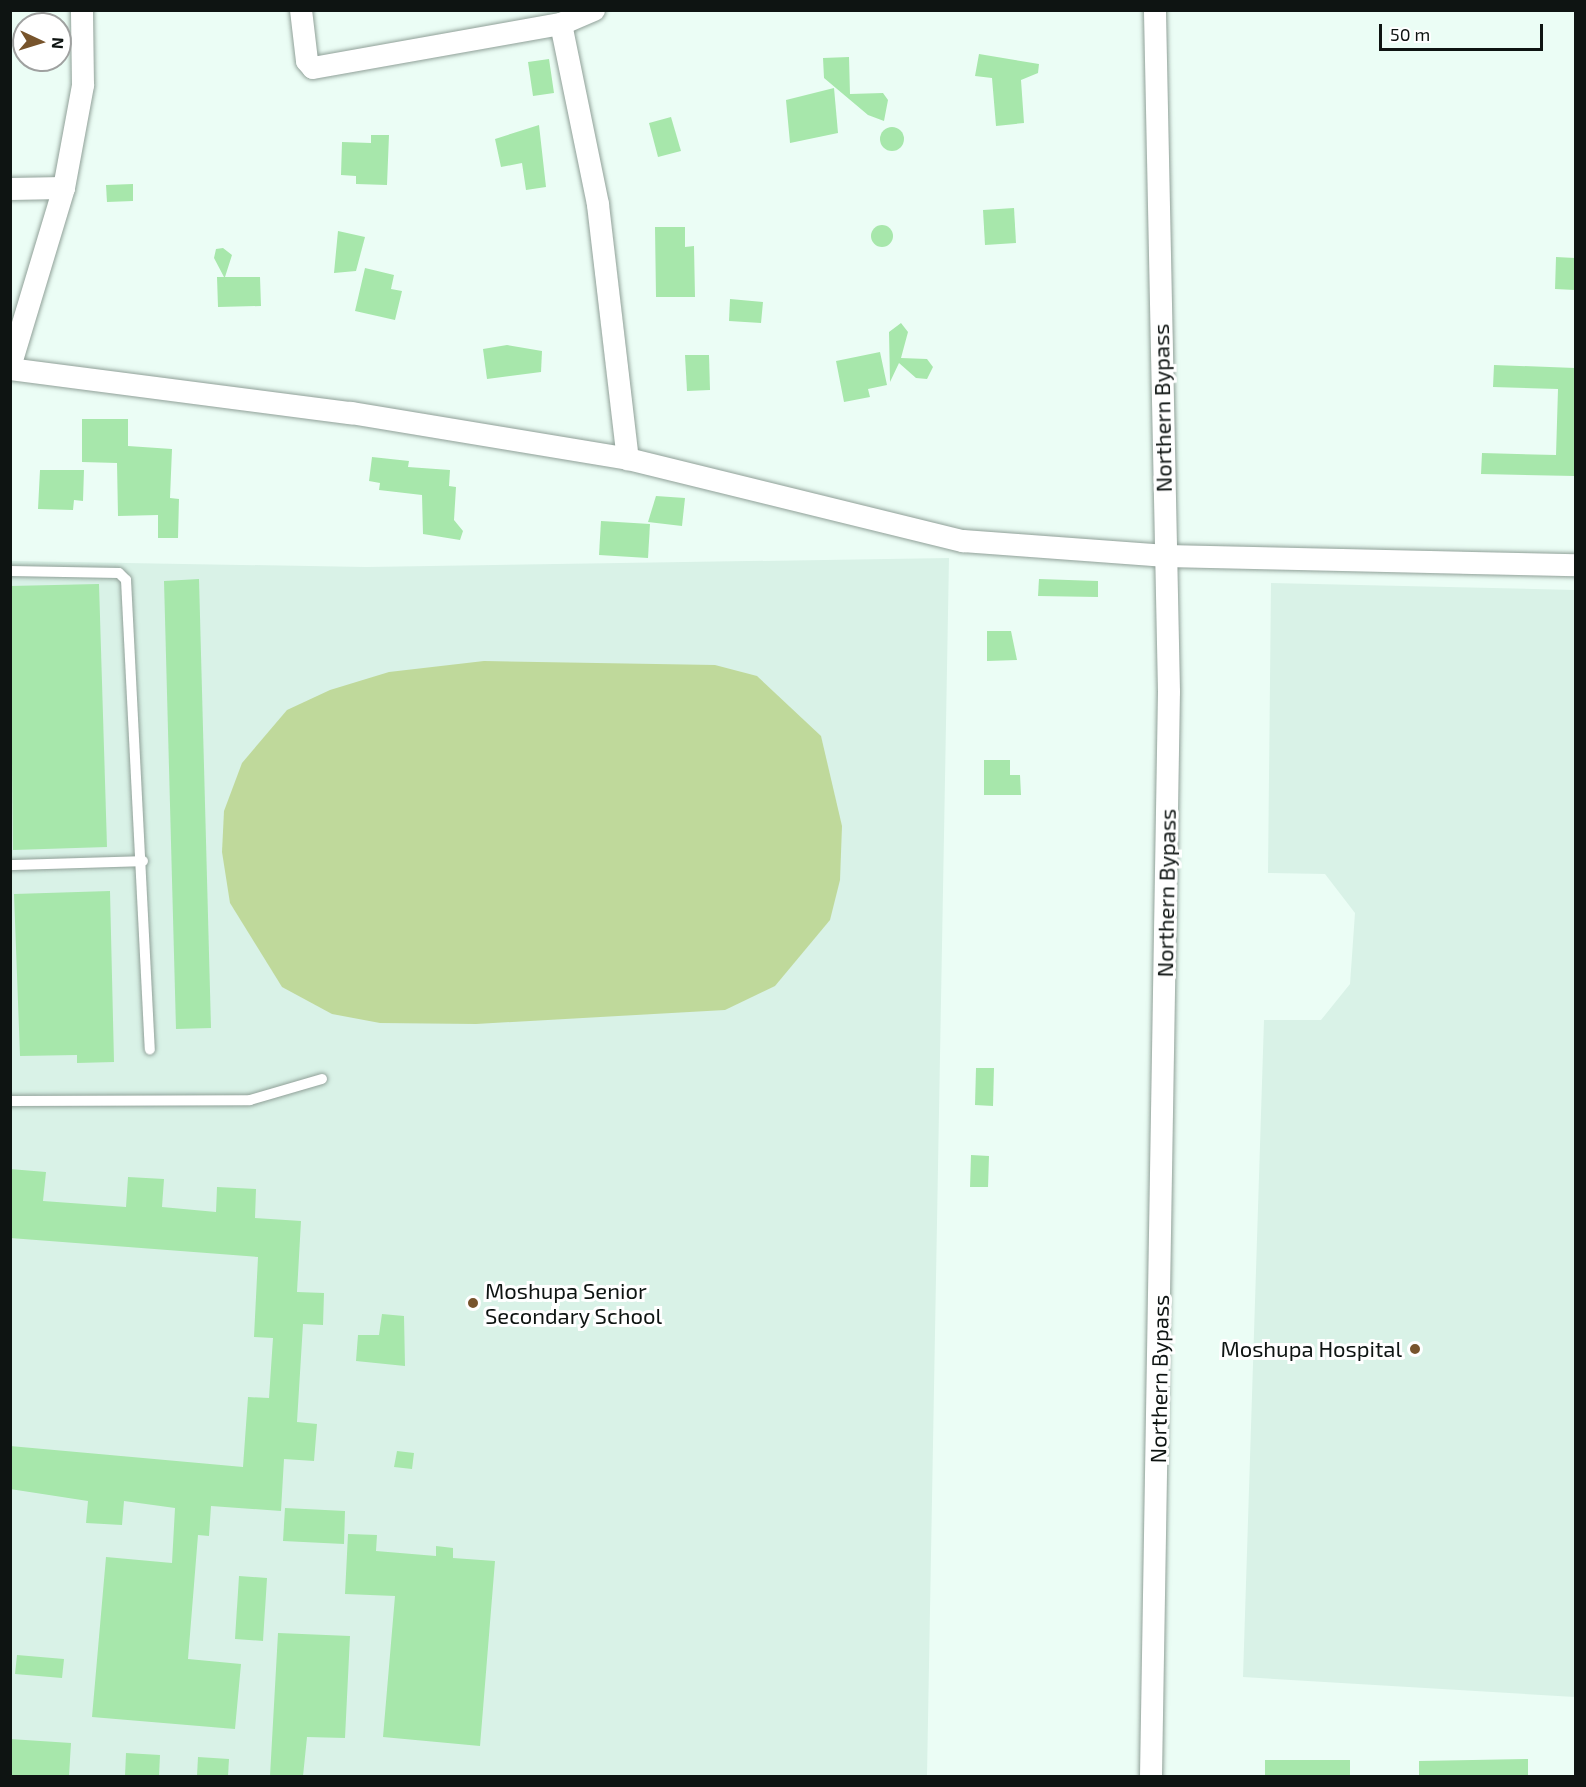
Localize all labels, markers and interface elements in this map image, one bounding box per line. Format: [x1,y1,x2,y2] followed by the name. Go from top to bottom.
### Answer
[12,12,72,72] north arrow
[1382,12,1546,50] scale bar
[1390,23,1430,45] text: 50 m
[49,37,68,50] text: N
[1147,323,1177,493] street label: Northern Bypass
[1151,808,1181,978] street label: Northern Bypass
[485,1277,662,1328] place label: Moshupa Senior Secondary School
[1144,1294,1174,1464] street label: Northern Bypass
[466,1296,480,1310] marker: Moshupa Senior Secondary School
[1220,1336,1402,1362] place label: Moshupa Hospital
[1406,1340,1424,1358] marker: Moshupa Hospital

